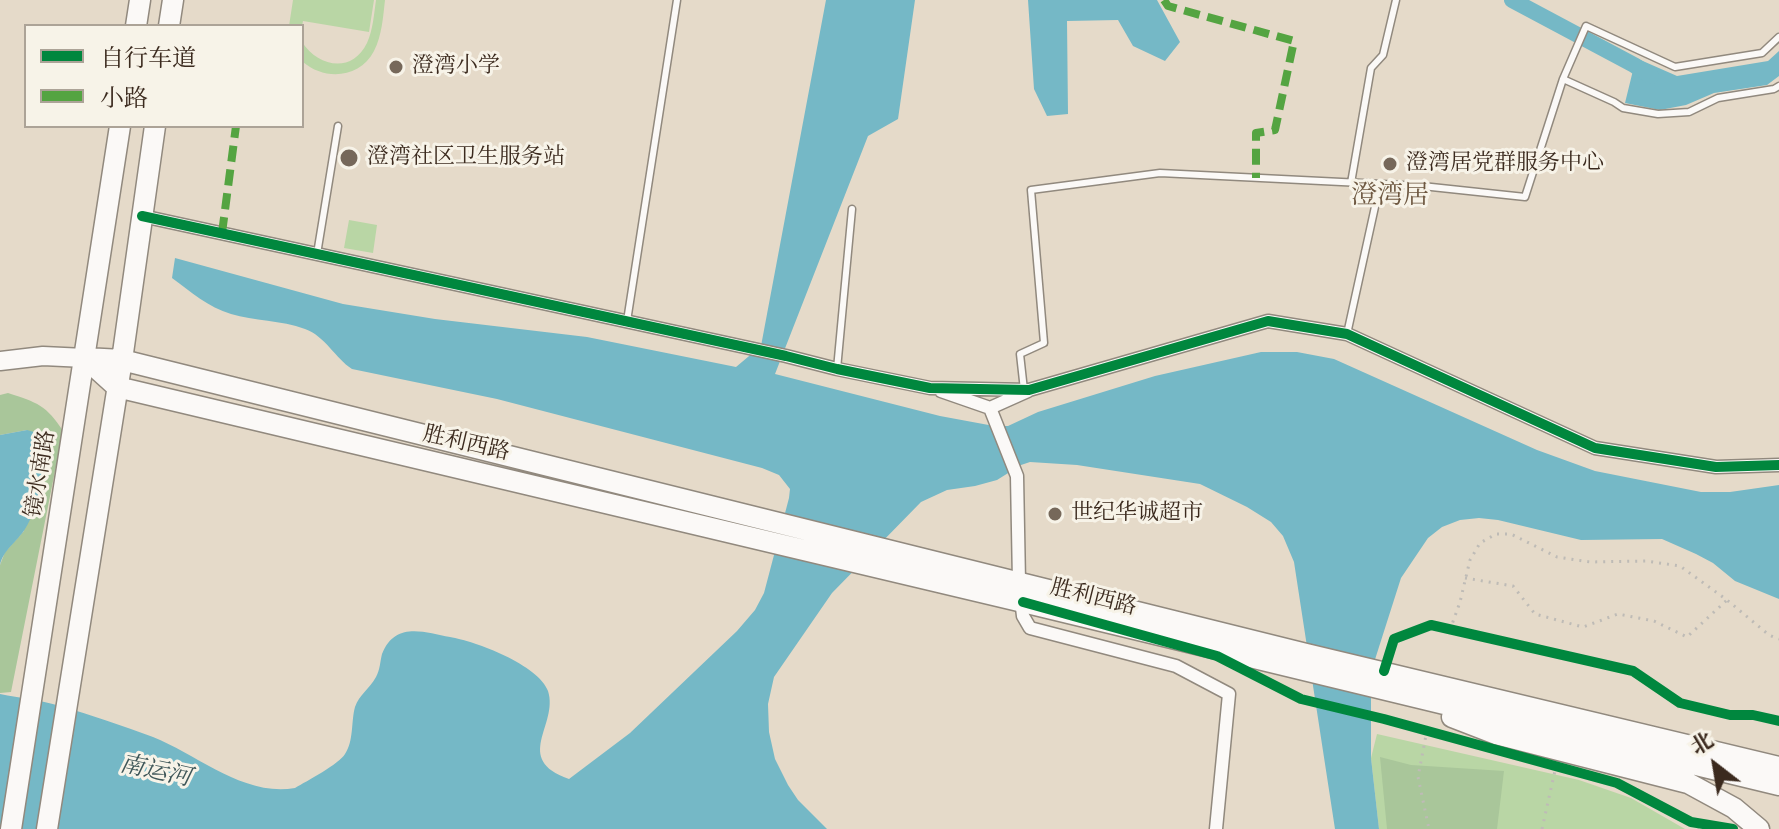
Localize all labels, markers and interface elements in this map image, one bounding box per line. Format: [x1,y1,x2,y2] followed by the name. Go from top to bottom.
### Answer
[24,24,304,128] legend
[100,44,196,75] text: 自行车道
[412,54,500,80] place label: 澄湾小学
[387,58,405,76] marker: 澄湾小学
[100,84,148,115] text: 小路
[367,145,565,171] place label: 澄湾社区卫生服务站
[338,147,360,169] marker: 澄湾社区卫生服务站
[1406,151,1604,177] place label: 澄湾居党群服务中心
[1381,155,1399,173] marker: 澄湾居党群服务中心
[1351,182,1429,214] district label: 澄湾居
[420,422,512,468] street label: 胜利西路
[22,428,62,520] street label: 镜水南路
[1071,501,1203,527] place label: 世纪华诚超市
[1046,505,1064,523] marker: 世纪华诚超市
[1047,576,1139,622] street label: 胜利西路
[1675,725,1755,805] north arrow
[1686,727,1719,762] text: 北
[117,751,193,795] water label: 南运河

